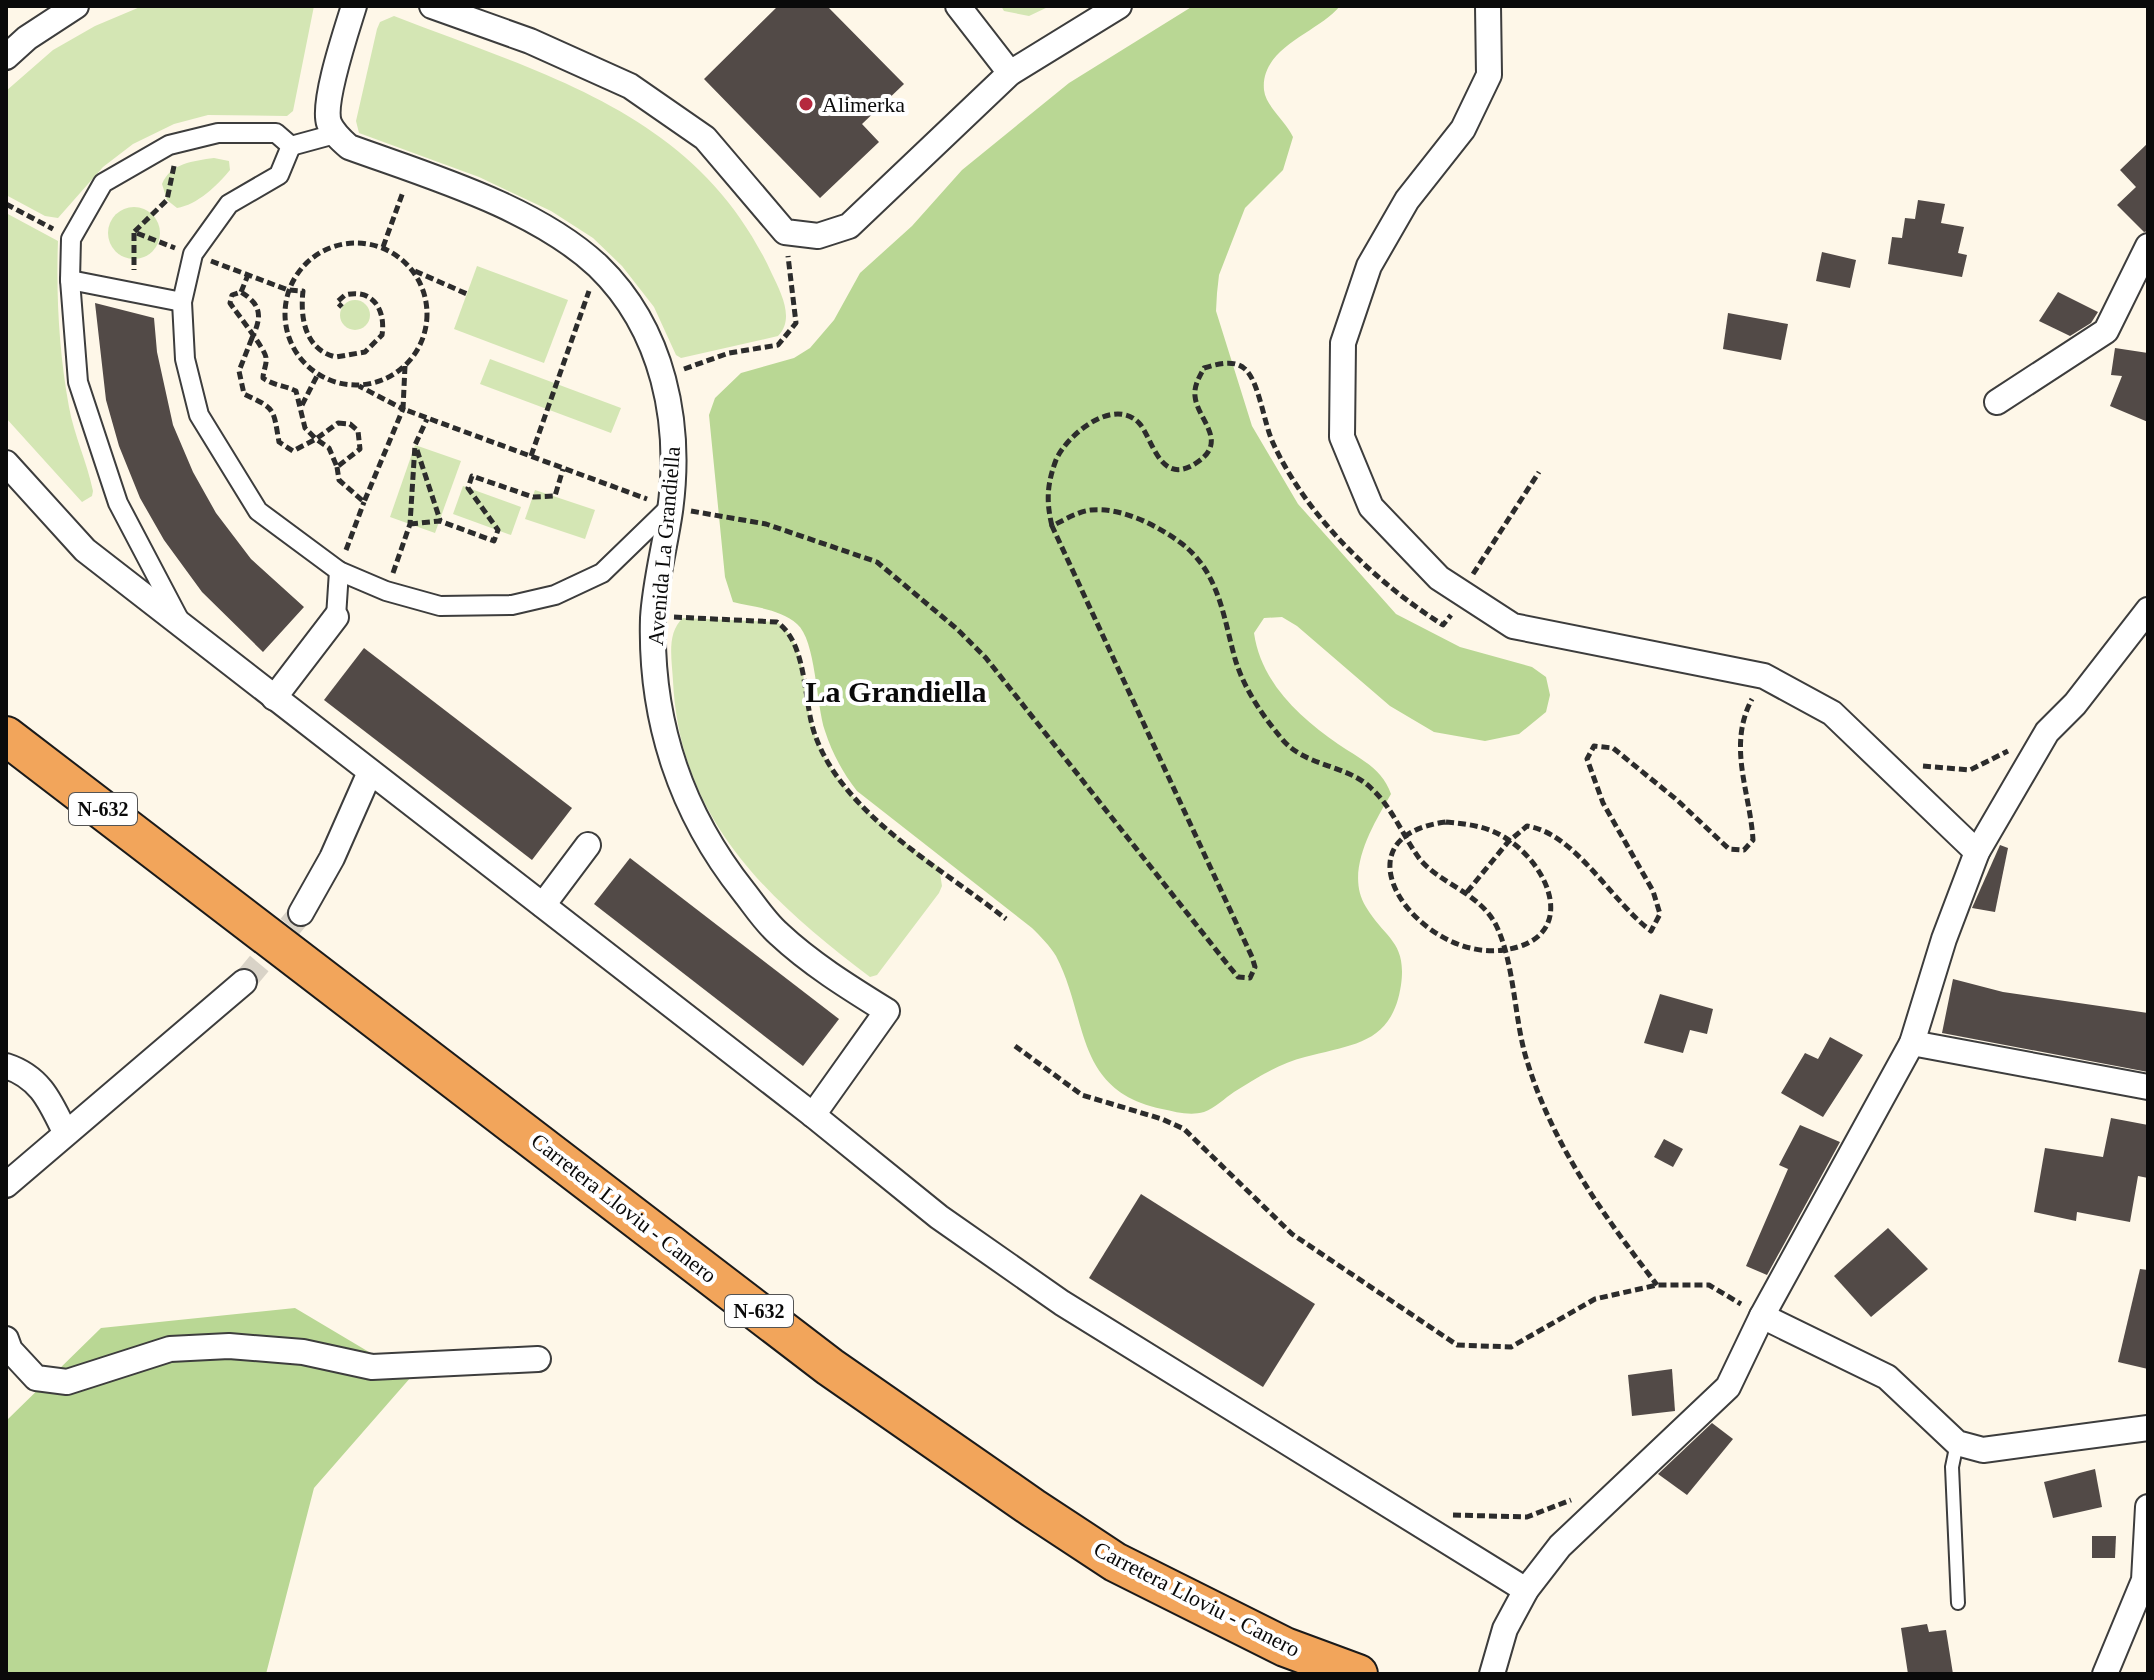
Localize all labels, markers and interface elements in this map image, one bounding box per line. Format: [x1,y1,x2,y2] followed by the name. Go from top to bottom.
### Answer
[822,92,905,117] place label: Alimerka
[797,95,815,113] marker: Alimerka
[643,445,685,647] street label: Avenida La Grandiella
[806,675,986,708] district label: La Grandiella
[69,793,137,825] road number: N-632
[527,1128,721,1288] street label: Carretera Lloviu - Canero
[725,1295,793,1327] road number: N-632
[1090,1536,1304,1662] street label: Carretera Lloviu - Canero

